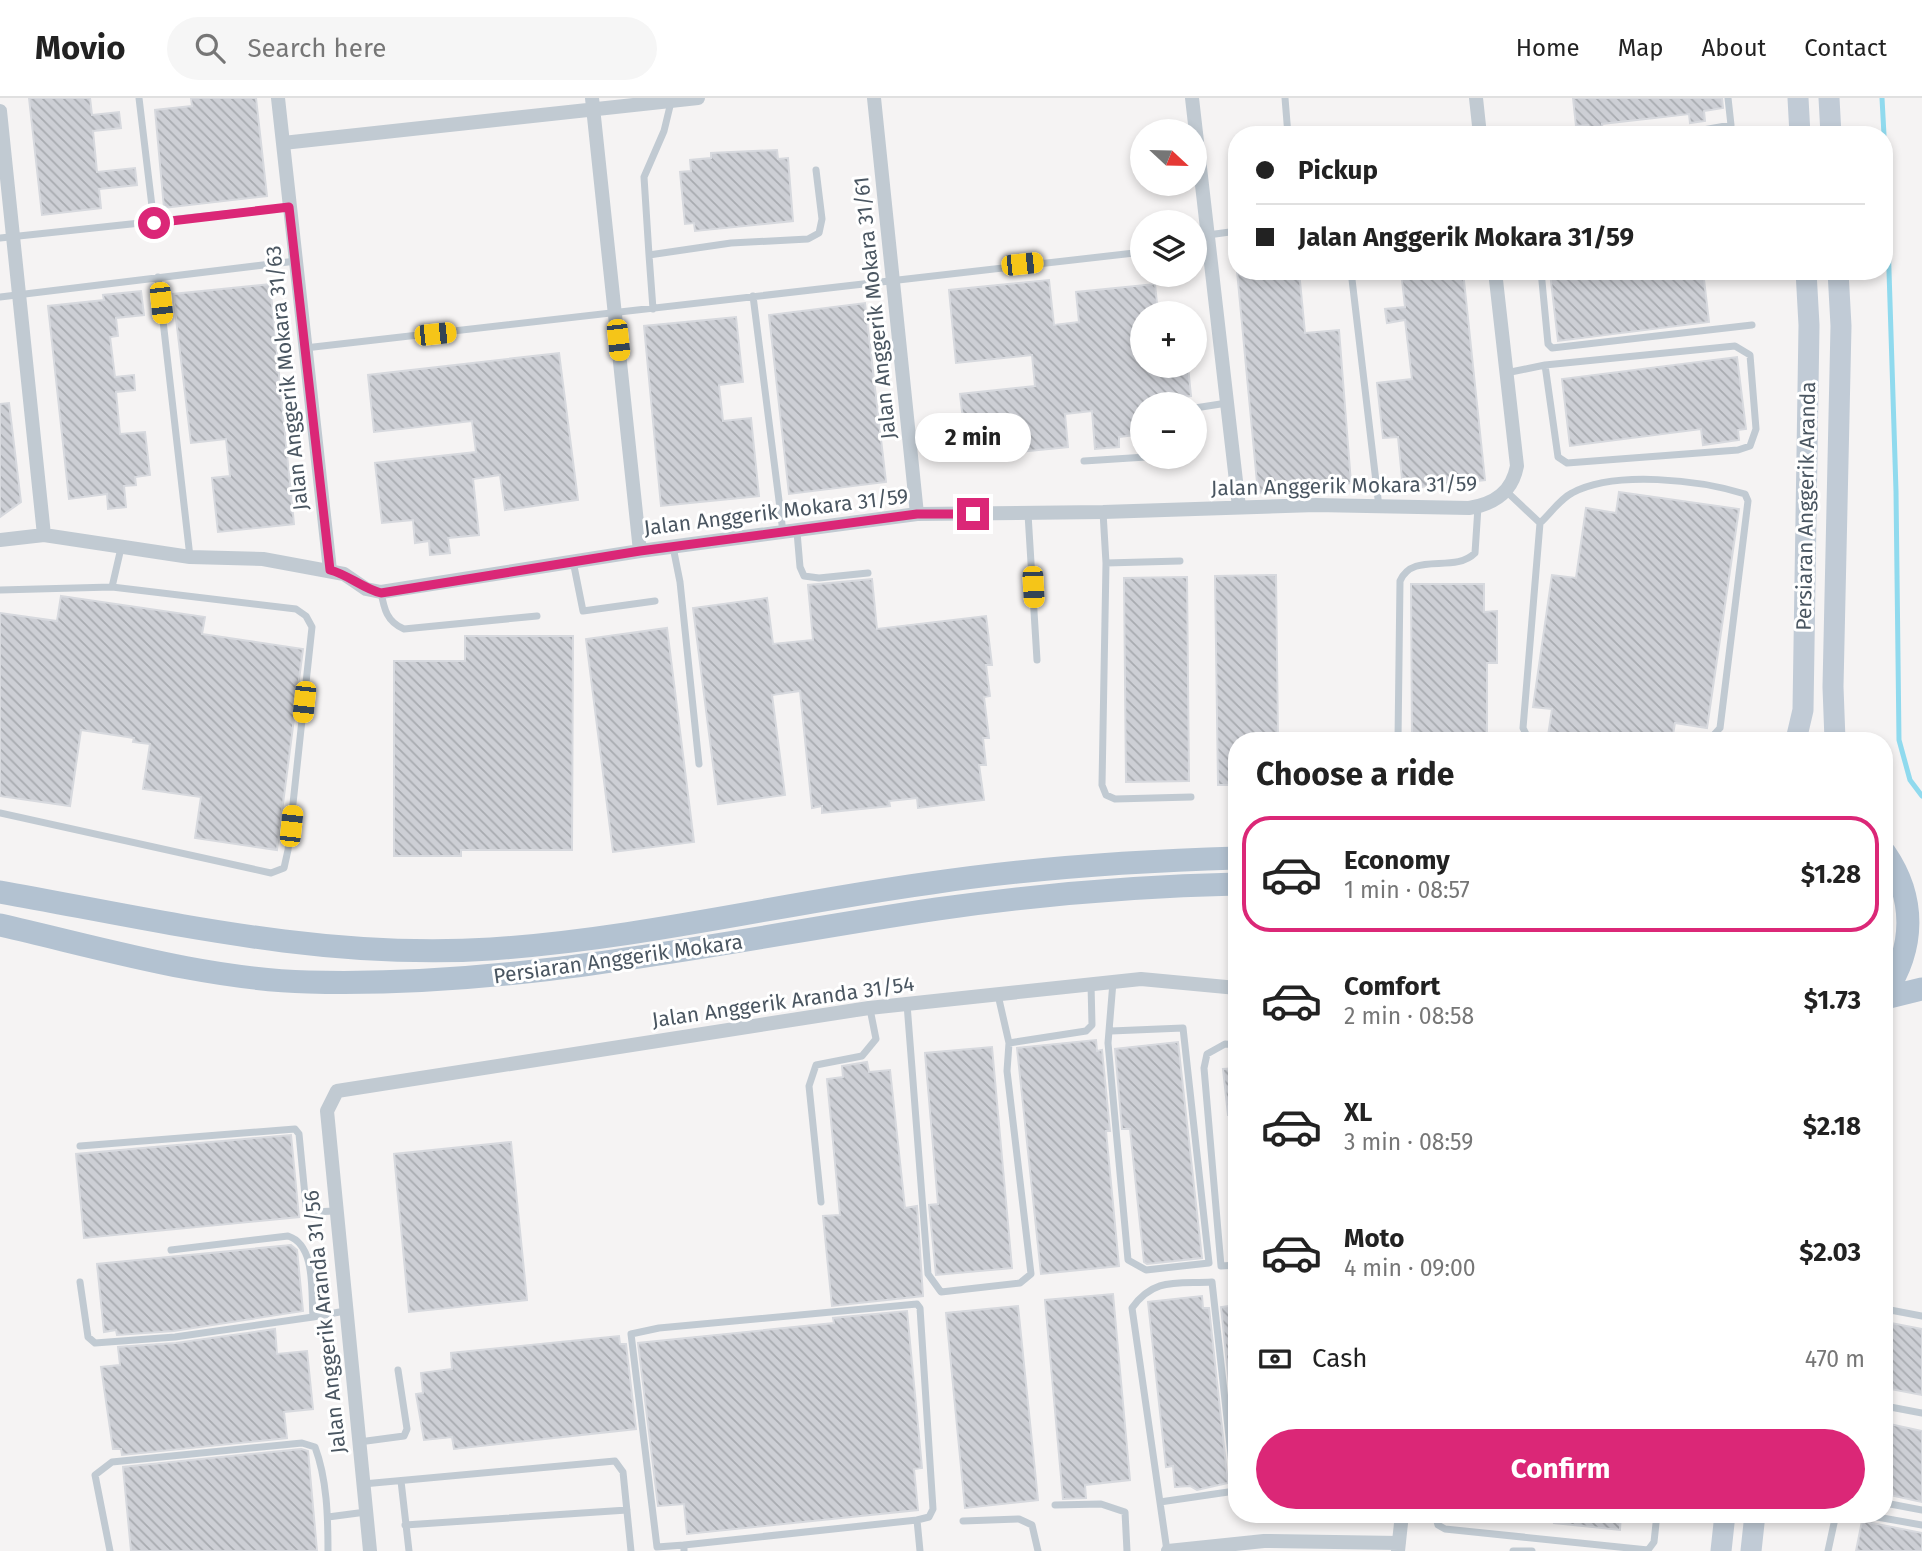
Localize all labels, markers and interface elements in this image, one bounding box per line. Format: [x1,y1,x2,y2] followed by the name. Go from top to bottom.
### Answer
[167,17,657,80] search box
[35,28,125,68] text: Movio
[191,29,229,67] icon: search
[247,33,386,64] text: Search here
[1516,34,1580,62] text: Home
[1618,34,1664,62] text: Map
[1702,34,1766,62] text: About
[1804,34,1887,62] text: Contact
[1130,119,1208,196] north arrow
[1130,119,1207,469] map controls
[1298,155,1378,186] text: Pickup
[848,175,902,441] street label: Jalan Anggerik Mokara 31/61
[138,207,170,239] route start
[1130,210,1207,287] button: layers
[1298,222,1634,253] text: Jalan Anggerik Mokara 31/59
[260,244,314,512] street label: Jalan Anggerik Mokara 31/63
[1001,251,1044,277] car
[149,281,174,325] car
[1130,301,1207,378] button: +
[606,318,631,362] car
[414,321,457,347] car
[1791,381,1821,631] street label: Persiaran Anggerik Aranda
[1130,392,1207,469] button: −
[915,412,1031,462] callout: 2 min
[945,423,1001,451] text: 2 min
[1211,471,1477,501] street label: Jalan Anggerik Mokara 31/59
[642,483,910,541] street label: Jalan Anggerik Mokara 31/59
[957,498,989,530] route end
[1022,565,1045,609] car
[292,680,317,724] car
[1256,755,1454,793] text: Choose a ride
[279,804,304,848] car
[1260,843,1323,906] icon: car
[1344,845,1450,876] text: Economy
[1801,859,1861,890] text: $1.28
[1344,876,1470,904] text: 1 min · 08:57
[492,929,744,989] street label: Persiaran Anggerik Mokara
[1260,969,1323,1032] icon: car
[650,971,916,1033] street label: Jalan Anggerik Aranda 31/54
[1344,971,1440,1002] text: Comfort
[1804,985,1861,1016] text: $1.73
[1344,1002,1474,1030] text: 2 min · 08:58
[1260,1095,1323,1158] icon: car
[1344,1097,1372,1128] text: XL
[1803,1111,1861,1142] text: $2.18
[1344,1128,1473,1156] text: 3 min · 08:59
[298,1189,352,1455] street label: Jalan Anggerik Aranda 31/56
[1260,1221,1323,1284] icon: car
[1344,1223,1404,1254] text: Moto
[1799,1237,1861,1268] text: $2.03
[1344,1254,1476,1282] text: 4 min · 09:00
[1256,1340,1294,1378] icon: cash
[1312,1343,1368,1374] text: Cash
[1805,1345,1865,1373] text: 470 m
[1256,1429,1865,1509] button: Confirm

